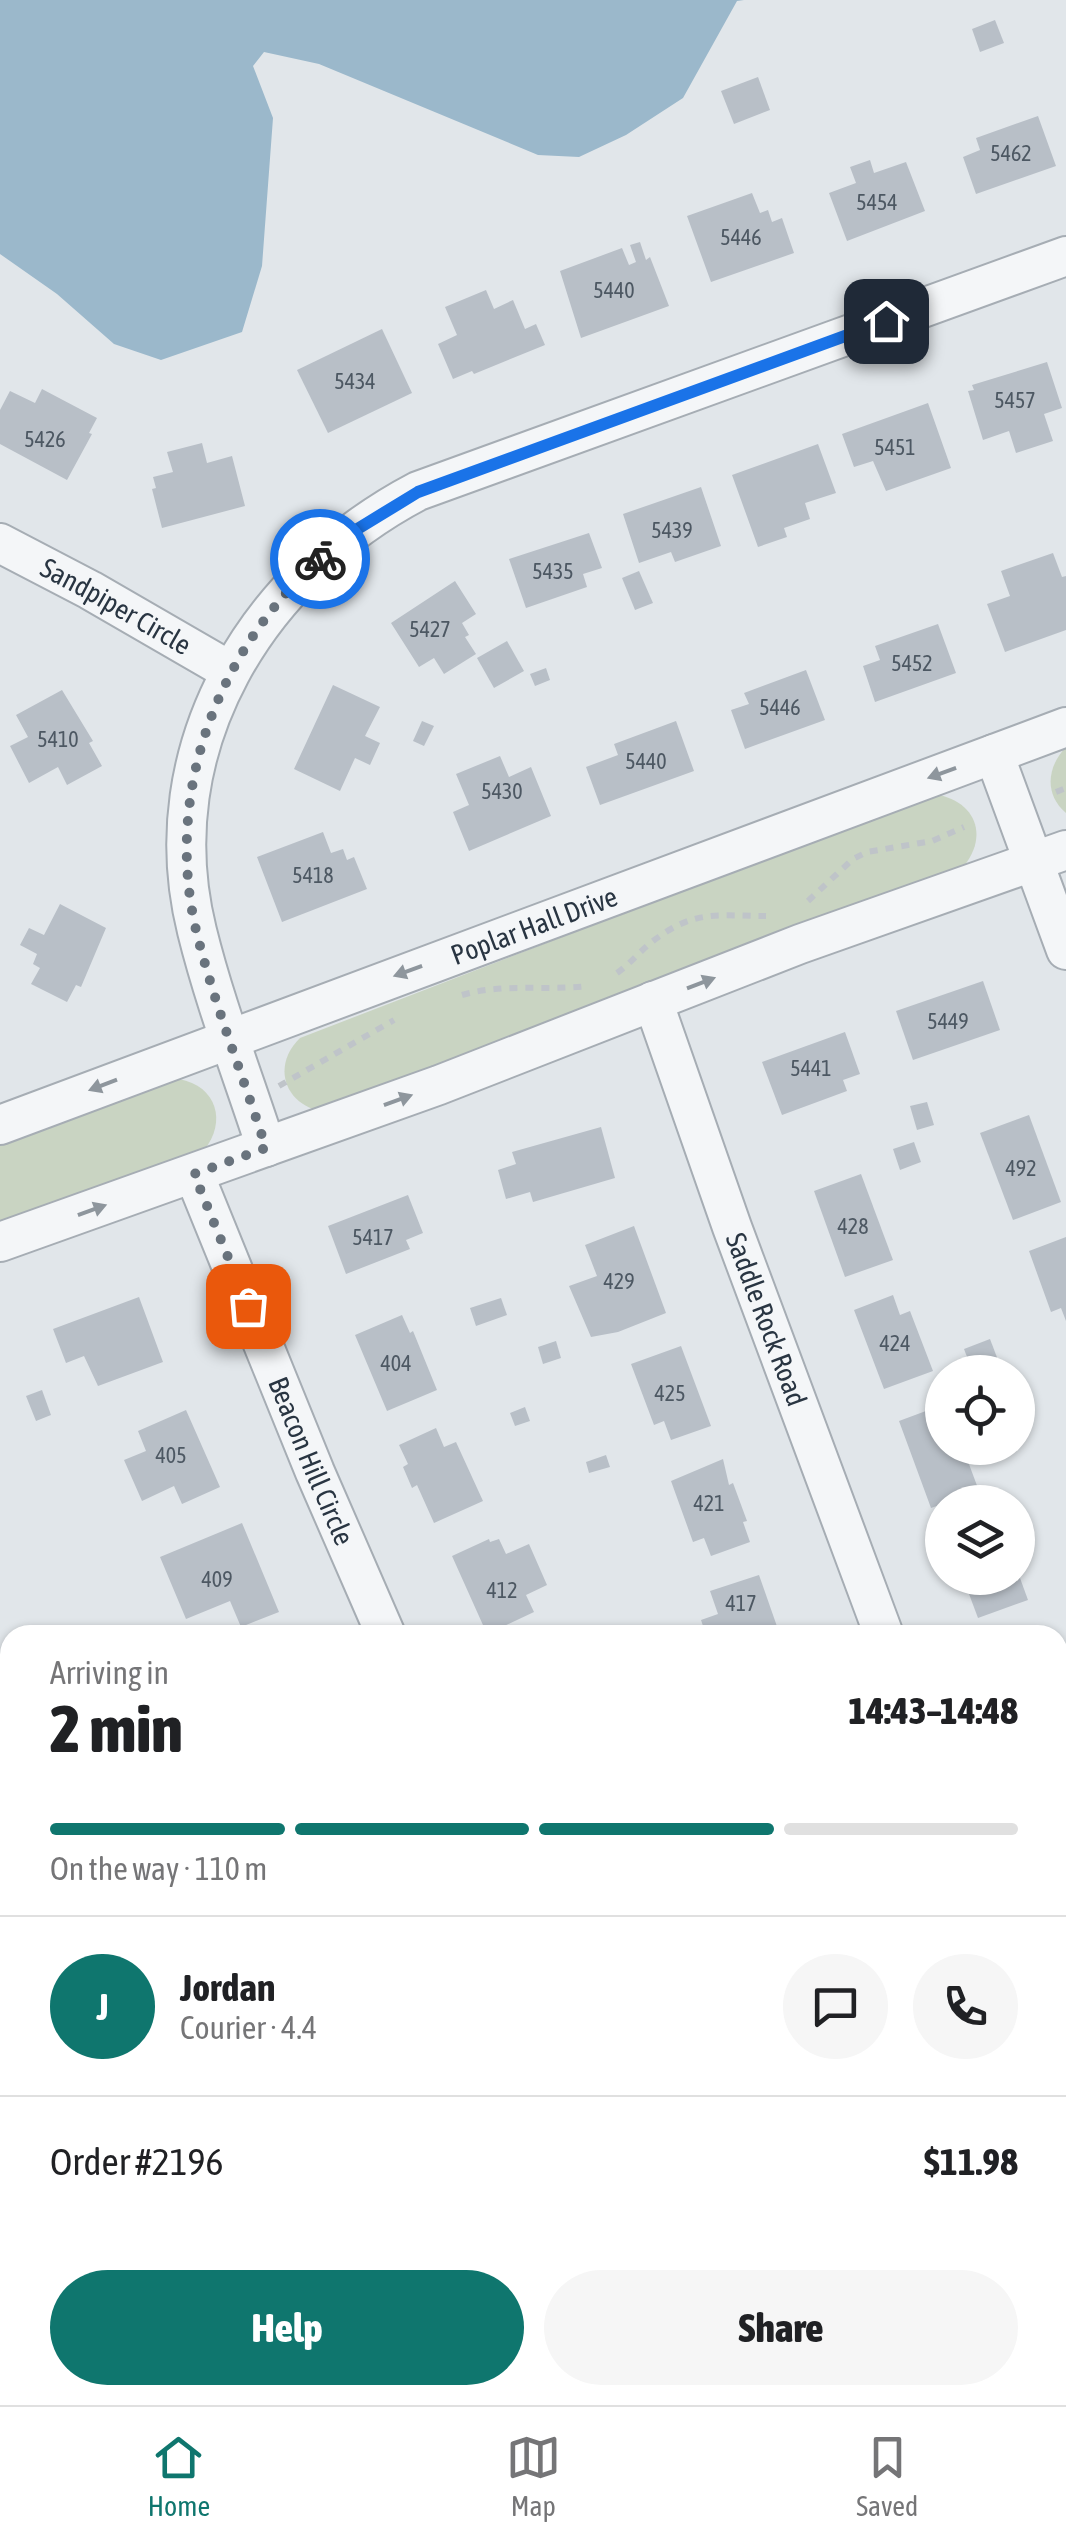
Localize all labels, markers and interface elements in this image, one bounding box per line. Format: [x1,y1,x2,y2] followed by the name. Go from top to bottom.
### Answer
[990,140,1032,166] house number: 5462
[856,189,898,215] house number: 5454
[720,224,762,250] house number: 5446
[593,277,635,303] house number: 5440
[844,279,929,364] pin
[859,294,914,349] icon: home
[334,368,376,394] house number: 5434
[994,387,1036,413] house number: 5457
[24,426,66,452] house number: 5426
[874,434,916,460] house number: 5451
[270,509,370,609] courier
[651,517,693,543] house number: 5439
[293,532,348,587] icon: bike
[36,551,197,661] street label: Sandpiper Circle
[532,558,574,584] house number: 5435
[409,616,451,642] house number: 5427
[891,650,933,676] house number: 5452
[759,694,801,720] house number: 5446
[37,726,79,752] house number: 5410
[625,748,667,774] house number: 5440
[926,766,956,781] one-way arrow
[481,778,523,804] house number: 5430
[292,862,334,888] house number: 5418
[446,880,621,971] street label: Poplar Hall Drive
[392,964,422,979] one-way arrow
[686,974,716,990] one-way arrow
[927,1008,969,1034] house number: 5449
[790,1055,832,1081] house number: 5441
[88,1078,118,1094] one-way arrow
[383,1092,413,1107] one-way arrow
[1005,1155,1037,1181] house number: 492
[77,1202,107,1217] one-way arrow
[837,1213,869,1239] house number: 428
[352,1224,394,1250] house number: 5417
[720,1228,813,1410] street label: Saddle Rock Road
[206,1264,291,1349] pin
[603,1268,635,1294] house number: 429
[221,1279,276,1334] icon: bag
[879,1330,911,1356] house number: 424
[380,1350,412,1376] house number: 404
[925,1355,1035,1595] map controls
[925,1355,1035,1465] button: locate
[262,1372,361,1550] street label: Beacon Hill Circle
[654,1380,686,1406] house number: 425
[155,1442,187,1468] house number: 405
[925,1485,1035,1595] button: layers
[693,1490,725,1516] house number: 421
[201,1566,233,1592] house number: 409
[486,1577,518,1603] house number: 412
[725,1590,757,1616] house number: 417
[50,1654,169,1691] text: Arriving in
[848,1689,1018,1732] text: 14:43–14:48
[50,1691,183,1766] text: 2 min
[50,1850,267,1887] text: On the way · 110 m
[783,1954,888,2059] button: chat
[913,1954,1018,2059] button: phone
[180,1966,275,2009] text: Jordan
[96,1985,109,2028] text: J
[180,2009,317,2046] text: Courier · 4.4
[50,2140,223,2183] text: Order #2196
[924,2140,1018,2183] text: $11.98
[50,2270,524,2385] button: Help
[544,2270,1018,2385] button: Share
[148,2430,210,2522] tab: Home
[506,2430,561,2522] tab: Map
[856,2430,918,2522] tab: Saved

